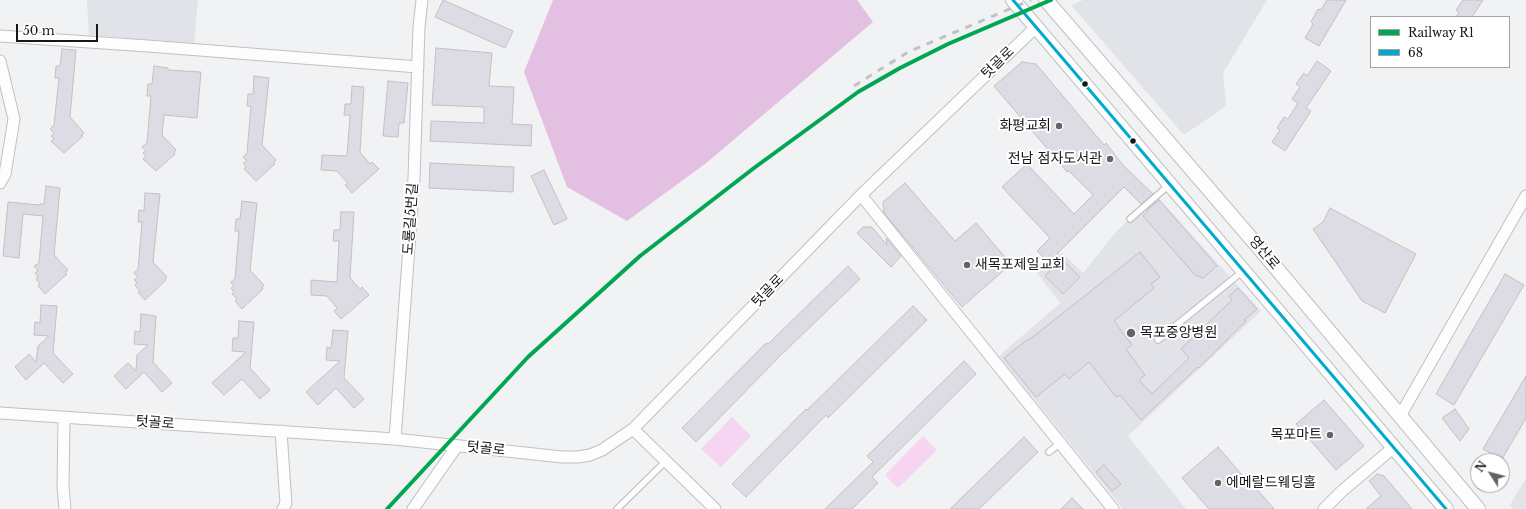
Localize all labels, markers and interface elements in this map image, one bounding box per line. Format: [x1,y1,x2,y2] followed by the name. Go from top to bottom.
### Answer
[18,16,100,42] scale bar
[1370,16,1510,68] legend
[23,23,55,38] text: 50 m
[1408,25,1474,40] text: Railway R1
[978,44,1018,82] street label: 텃골로
[1408,45,1423,60] text: 68
[1080,79,1090,89] unlabelled marker
[999,118,1051,134] place label: 화평교회
[1054,121,1064,131] marker: 화평교회
[1128,136,1138,146] unlabelled marker
[1008,151,1102,167] place label: 전남 점자도서관
[1105,154,1115,164] marker: 전남 점자도서관
[400,182,422,256] street label: 도룡길5번길
[1245,233,1283,273] street label: 영산로
[975,257,1065,273] place label: 새목포제일교회
[962,260,972,270] marker: 새목포제일교회
[749,271,787,311] street label: 텃골로
[1140,325,1217,341] place label: 목포중앙병원
[1125,327,1137,339] marker: 목포중앙병원
[135,413,175,433] street label: 텃골로
[1270,427,1322,443] place label: 목포마트
[1325,430,1335,440] marker: 목포마트
[466,439,506,459] street label: 텃골로
[1470,453,1510,493] north arrow
[1472,458,1490,475] text: N
[1226,475,1316,491] place label: 에메랄드웨딩홀
[1213,478,1223,488] marker: 에메랄드웨딩홀

